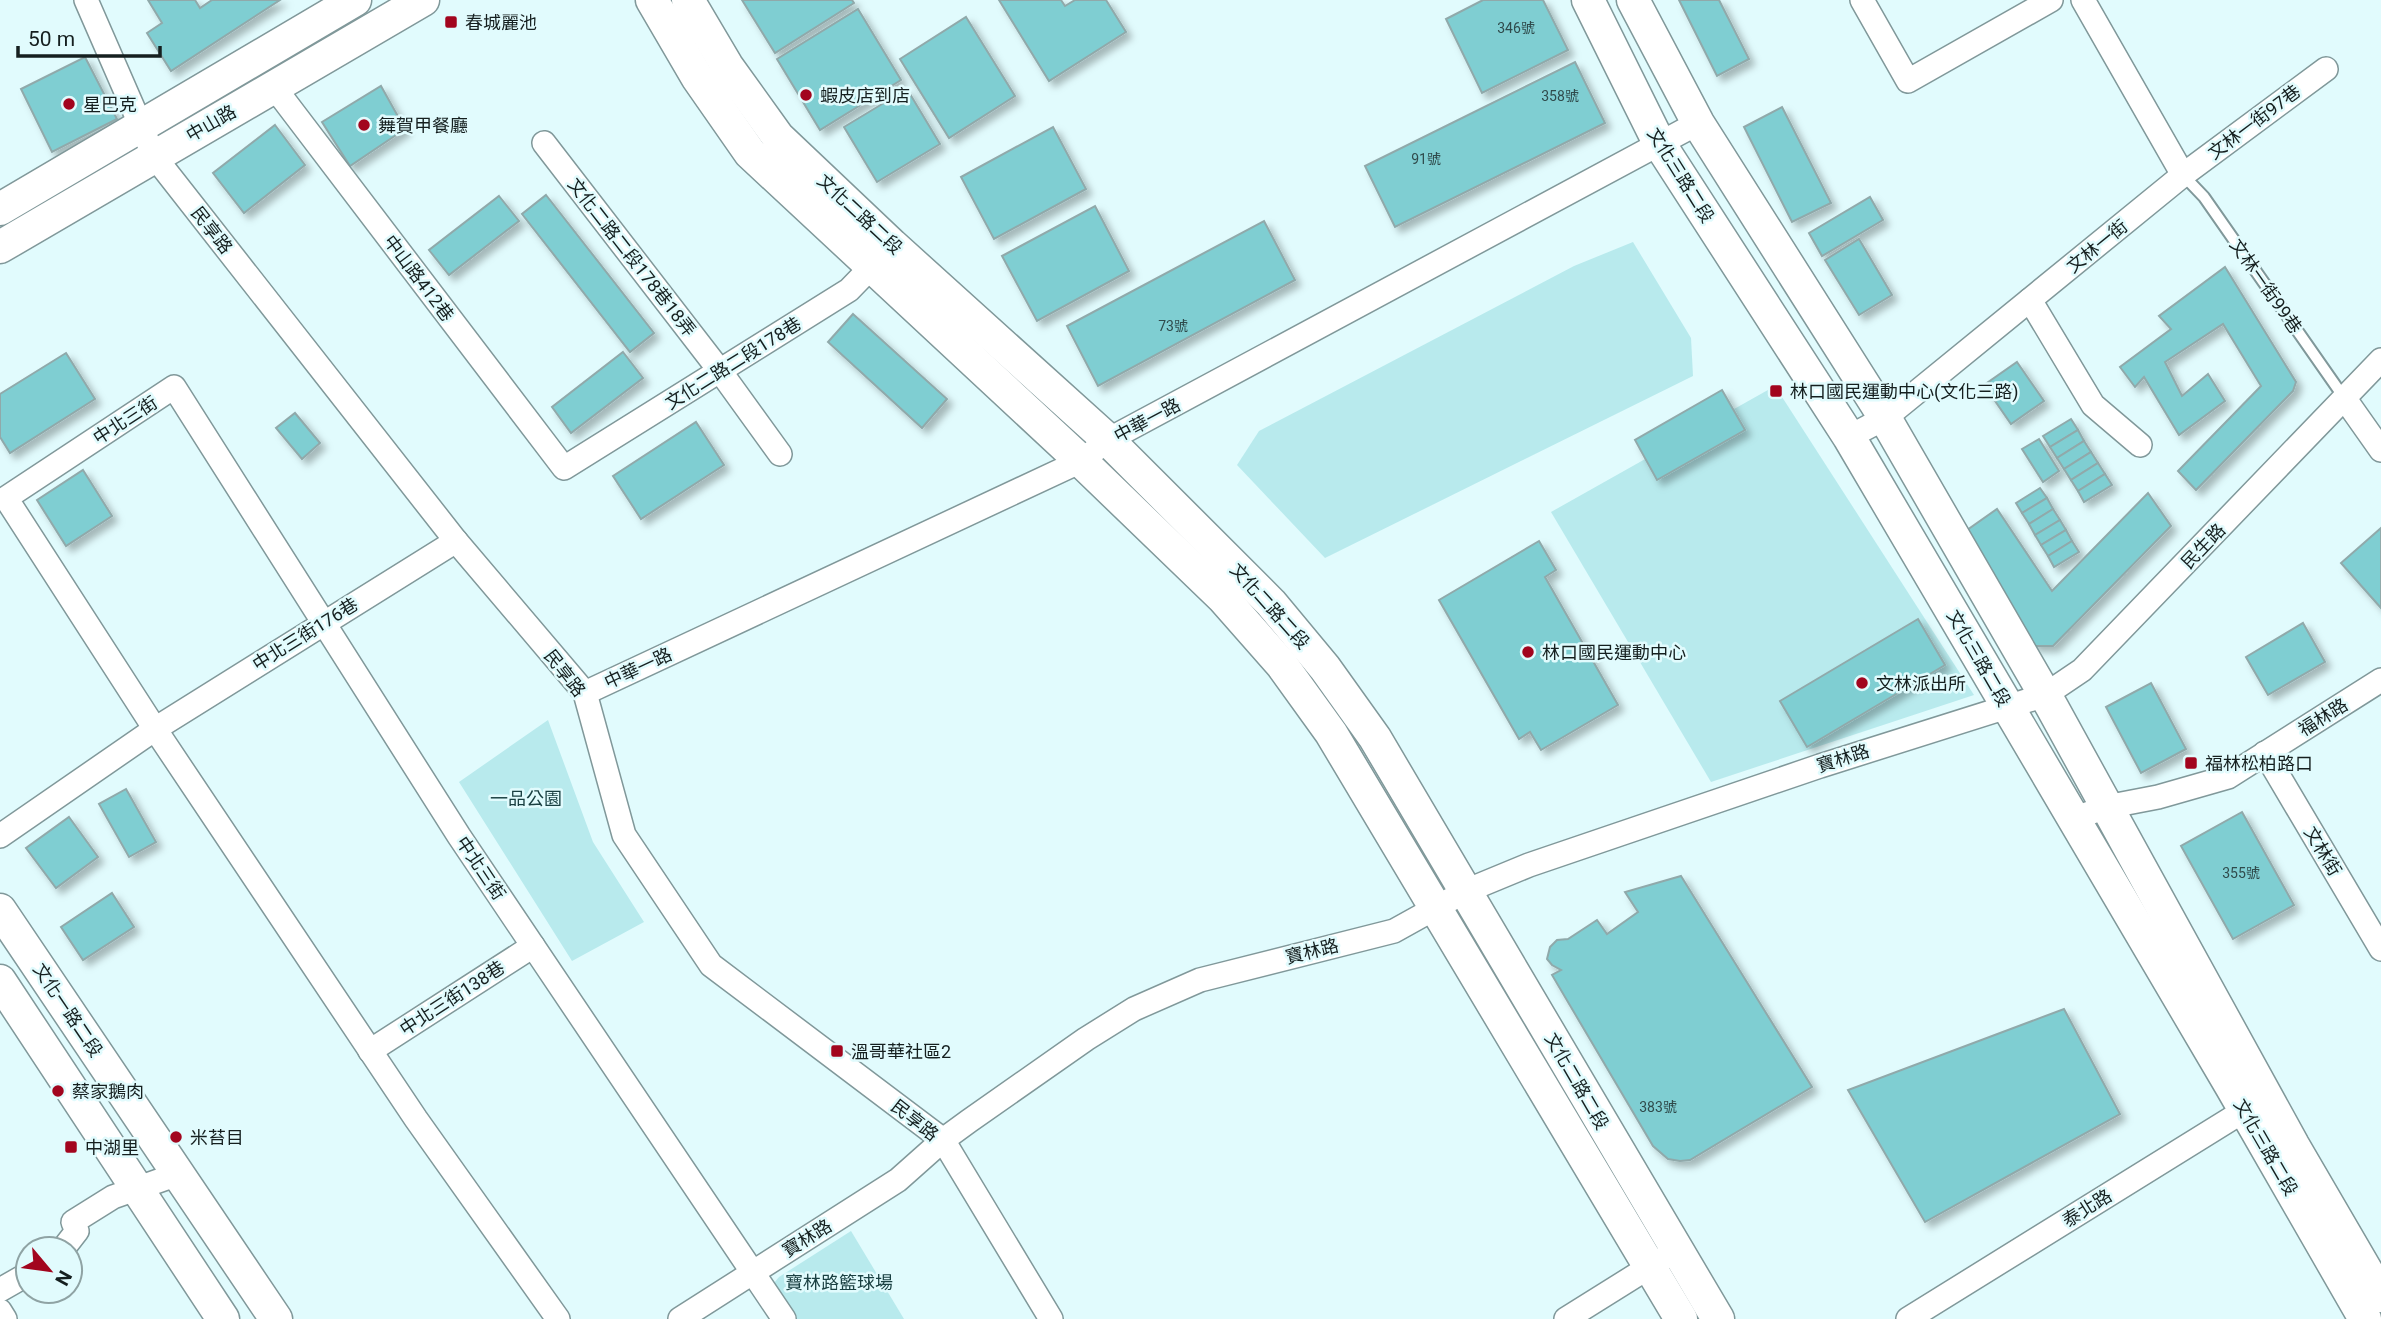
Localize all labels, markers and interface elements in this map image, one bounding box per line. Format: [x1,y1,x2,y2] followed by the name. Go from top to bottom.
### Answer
[465,12,537,33] place label: 春城麗池
[18,14,159,58] scale bar
[443,14,459,30] marker: 春城麗池
[1497,20,1535,36] house number: 346號
[28,27,75,51] text: 50 m
[2204,80,2304,164] street label: 文林一街97巷
[820,85,910,106] place label: 蝦皮店到店
[798,87,814,103] marker: 蝦皮店到店
[1541,88,1579,104] house number: 358號
[83,94,137,115] place label: 星巴克
[61,96,77,112] marker: 星巴克
[182,100,240,146] street label: 中山路
[378,115,468,136] place label: 舞賀甲餐廳
[356,117,372,133] marker: 舞賀甲餐廳
[1643,124,1719,226] street label: 文化三路二段
[1411,151,1441,167] house number: 91號
[813,169,907,259] street label: 文化二路二段
[564,174,700,340] street label: 文化二路二段178巷18弄
[187,202,237,258] street label: 民享路
[2062,215,2132,277] street label: 文林一街
[380,231,458,325] street label: 中山路412巷
[2226,235,2306,337] street label: 文林一街99巷
[661,313,805,413] street label: 文化二路二段178巷
[1158,318,1188,334] house number: 73號
[1790,381,2018,403] place label: 林口國民運動中心(文化三路)
[1768,383,1784,399] marker: 林口國民運動中心(文化三路)
[89,392,161,448] street label: 中北三街
[1110,394,1184,446] street label: 中華一路
[2177,519,2229,573] street label: 民生路
[1226,559,1314,653] street label: 文化二路二段
[248,593,362,675] street label: 中北三街176巷
[1943,606,2015,710] street label: 文化三路二段
[1542,642,1686,663] place label: 林口國民運動中心
[601,643,675,693] street label: 中華一路
[1520,644,1536,660] marker: 林口國民運動中心
[540,645,590,701] street label: 民享路
[1876,673,1966,694] place label: 文林派出所
[1854,675,1870,691] marker: 文林派出所
[2295,694,2351,740] street label: 福林路
[1814,740,1872,776] street label: 寶林路
[2205,753,2313,774] place label: 福林松柏路口
[2183,755,2199,771] marker: 福林松柏路口
[490,788,562,809] park label: 一品公園
[2300,822,2346,880] street label: 文林街
[452,832,510,904] street label: 中北三街
[2222,865,2260,881] house number: 355號
[1283,934,1341,968] street label: 寶林路
[396,956,508,1040] street label: 中北三街138巷
[29,959,107,1061] street label: 文化一路二段
[1541,1029,1613,1133] street label: 文化二路二段
[851,1041,951,1062] place label: 溫哥華社區2
[829,1043,845,1059] marker: 溫哥華社區2
[72,1081,144,1102] place label: 蔡家鵝肉
[50,1083,66,1099] marker: 蔡家鵝肉
[887,1095,943,1145] street label: 民享路
[2230,1095,2302,1199] street label: 文化三路二段
[1639,1099,1677,1115] house number: 383號
[190,1127,244,1148] place label: 米苔目
[168,1129,184,1145] marker: 米苔目
[85,1137,139,1158] place label: 中湖里
[63,1139,79,1155] marker: 中湖里
[2059,1185,2115,1231] street label: 泰北路
[779,1215,835,1261] street label: 寶林路
[14,1235,84,1305] north arrow
[50,1267,77,1289] text: N
[785,1272,893,1293] park label: 寶林路籃球場

